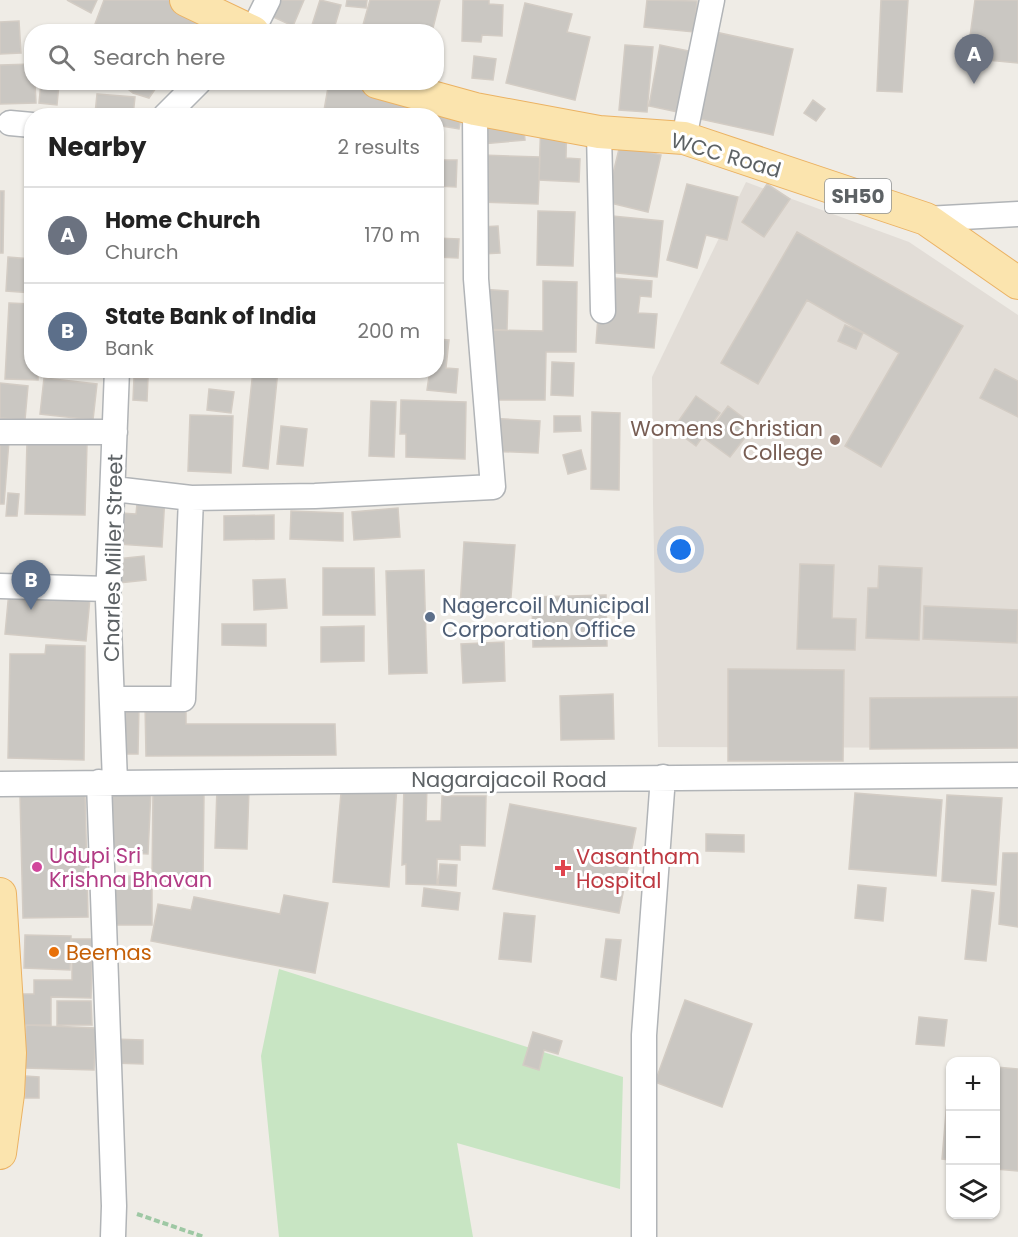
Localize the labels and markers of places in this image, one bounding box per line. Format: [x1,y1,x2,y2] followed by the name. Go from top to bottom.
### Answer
[954,34,994,84] pin: A
[630,414,823,467] place label: Womens Christian College
[828,433,842,447] marker: Womens Christian College
[12,560,51,610] pin: B
[442,591,650,644] place label: Nagercoil Municipal Corporation Office
[423,610,437,624] marker: Nagercoil Municipal Corporation Office
[49,841,212,894] place label: Udupi Sri Krishna Bhavan
[576,842,700,895] place label: Vasantham Hospital
[554,859,572,877] marker: Vasantham Hospital
[30,860,44,874] marker: Udupi Sri Krishna Bhavan
[66,938,152,967] place label: Beemas
[47,945,61,959] marker: Beemas

